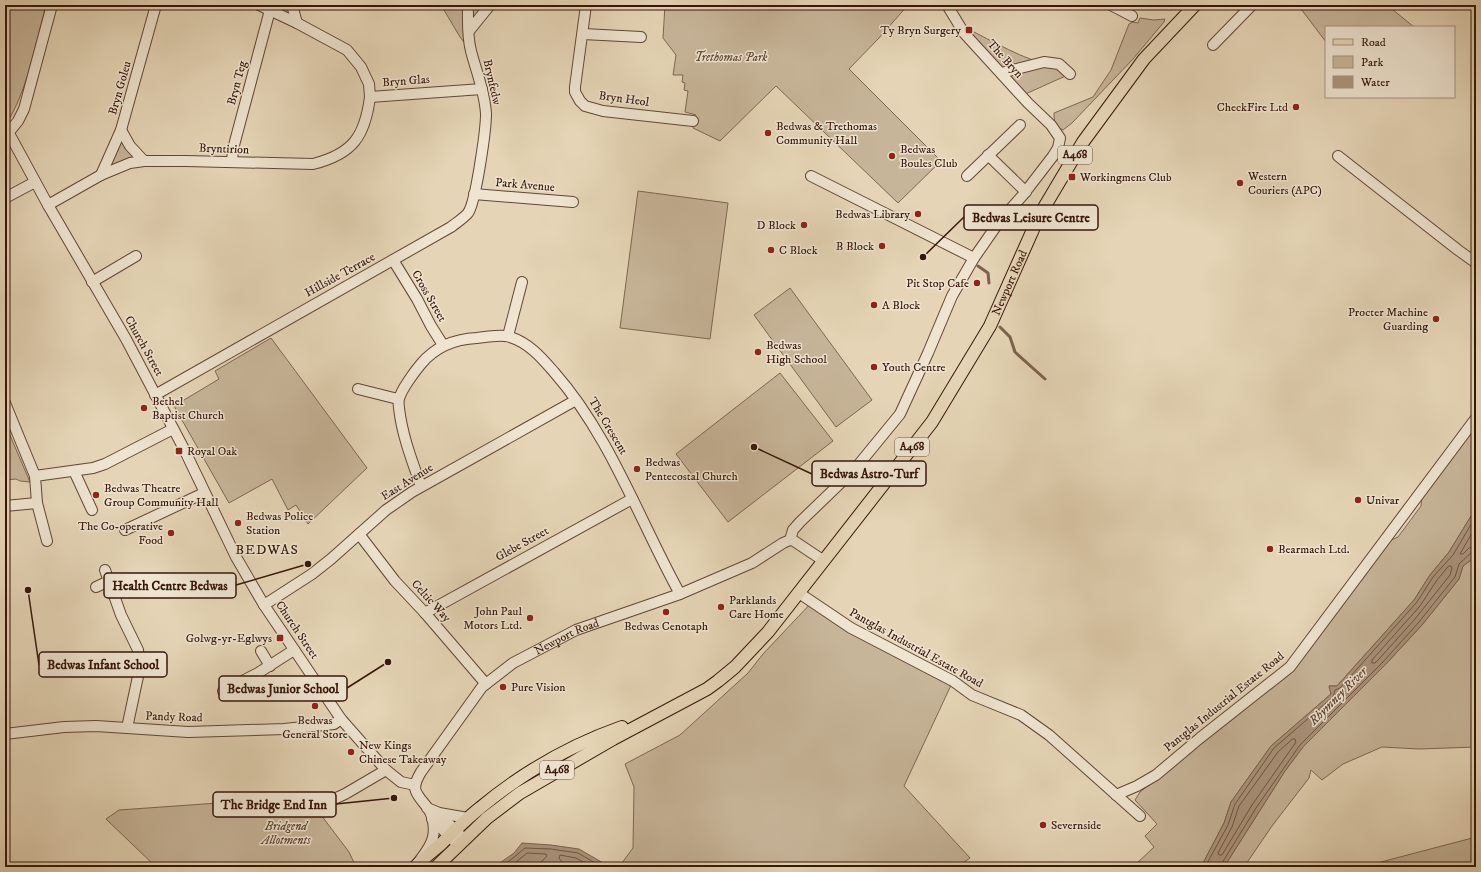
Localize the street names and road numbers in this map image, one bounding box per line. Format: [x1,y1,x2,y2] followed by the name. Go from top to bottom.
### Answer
[984,37,1027,82] street label: The Bryn
[479,58,505,107] street label: Brynfedw
[105,59,135,117] street label: Bryn Goleu
[224,59,250,107] street label: Bryn Teg
[382,72,430,90] street label: Bryn Glas
[598,88,651,110] street label: Bryn Heol
[199,141,250,157] street label: Bryntirion
[1058,146,1092,164] road number: A468
[495,175,555,195] street label: Park Avenue
[988,248,1030,318] street label: Newport Road
[302,250,378,300] street label: Hillside Terrace
[408,267,450,325] street label: Cross Street
[121,313,167,379] street label: Church Street
[585,395,631,458] street label: The Crescent
[895,438,929,456] road number: A468
[378,460,436,504] street label: East Avenue
[493,523,551,565] street label: Glebe Street
[408,577,454,626] street label: Celtic Way
[272,598,322,662] street label: Church Street
[847,605,985,691] street label: Pantglas Industrial Estate Road
[532,615,601,658] street label: Newport Road
[1161,649,1287,755] street label: Pantglas Industrial Estate Road
[145,709,203,725] street label: Pandy Road
[540,761,574,779] road number: A468

